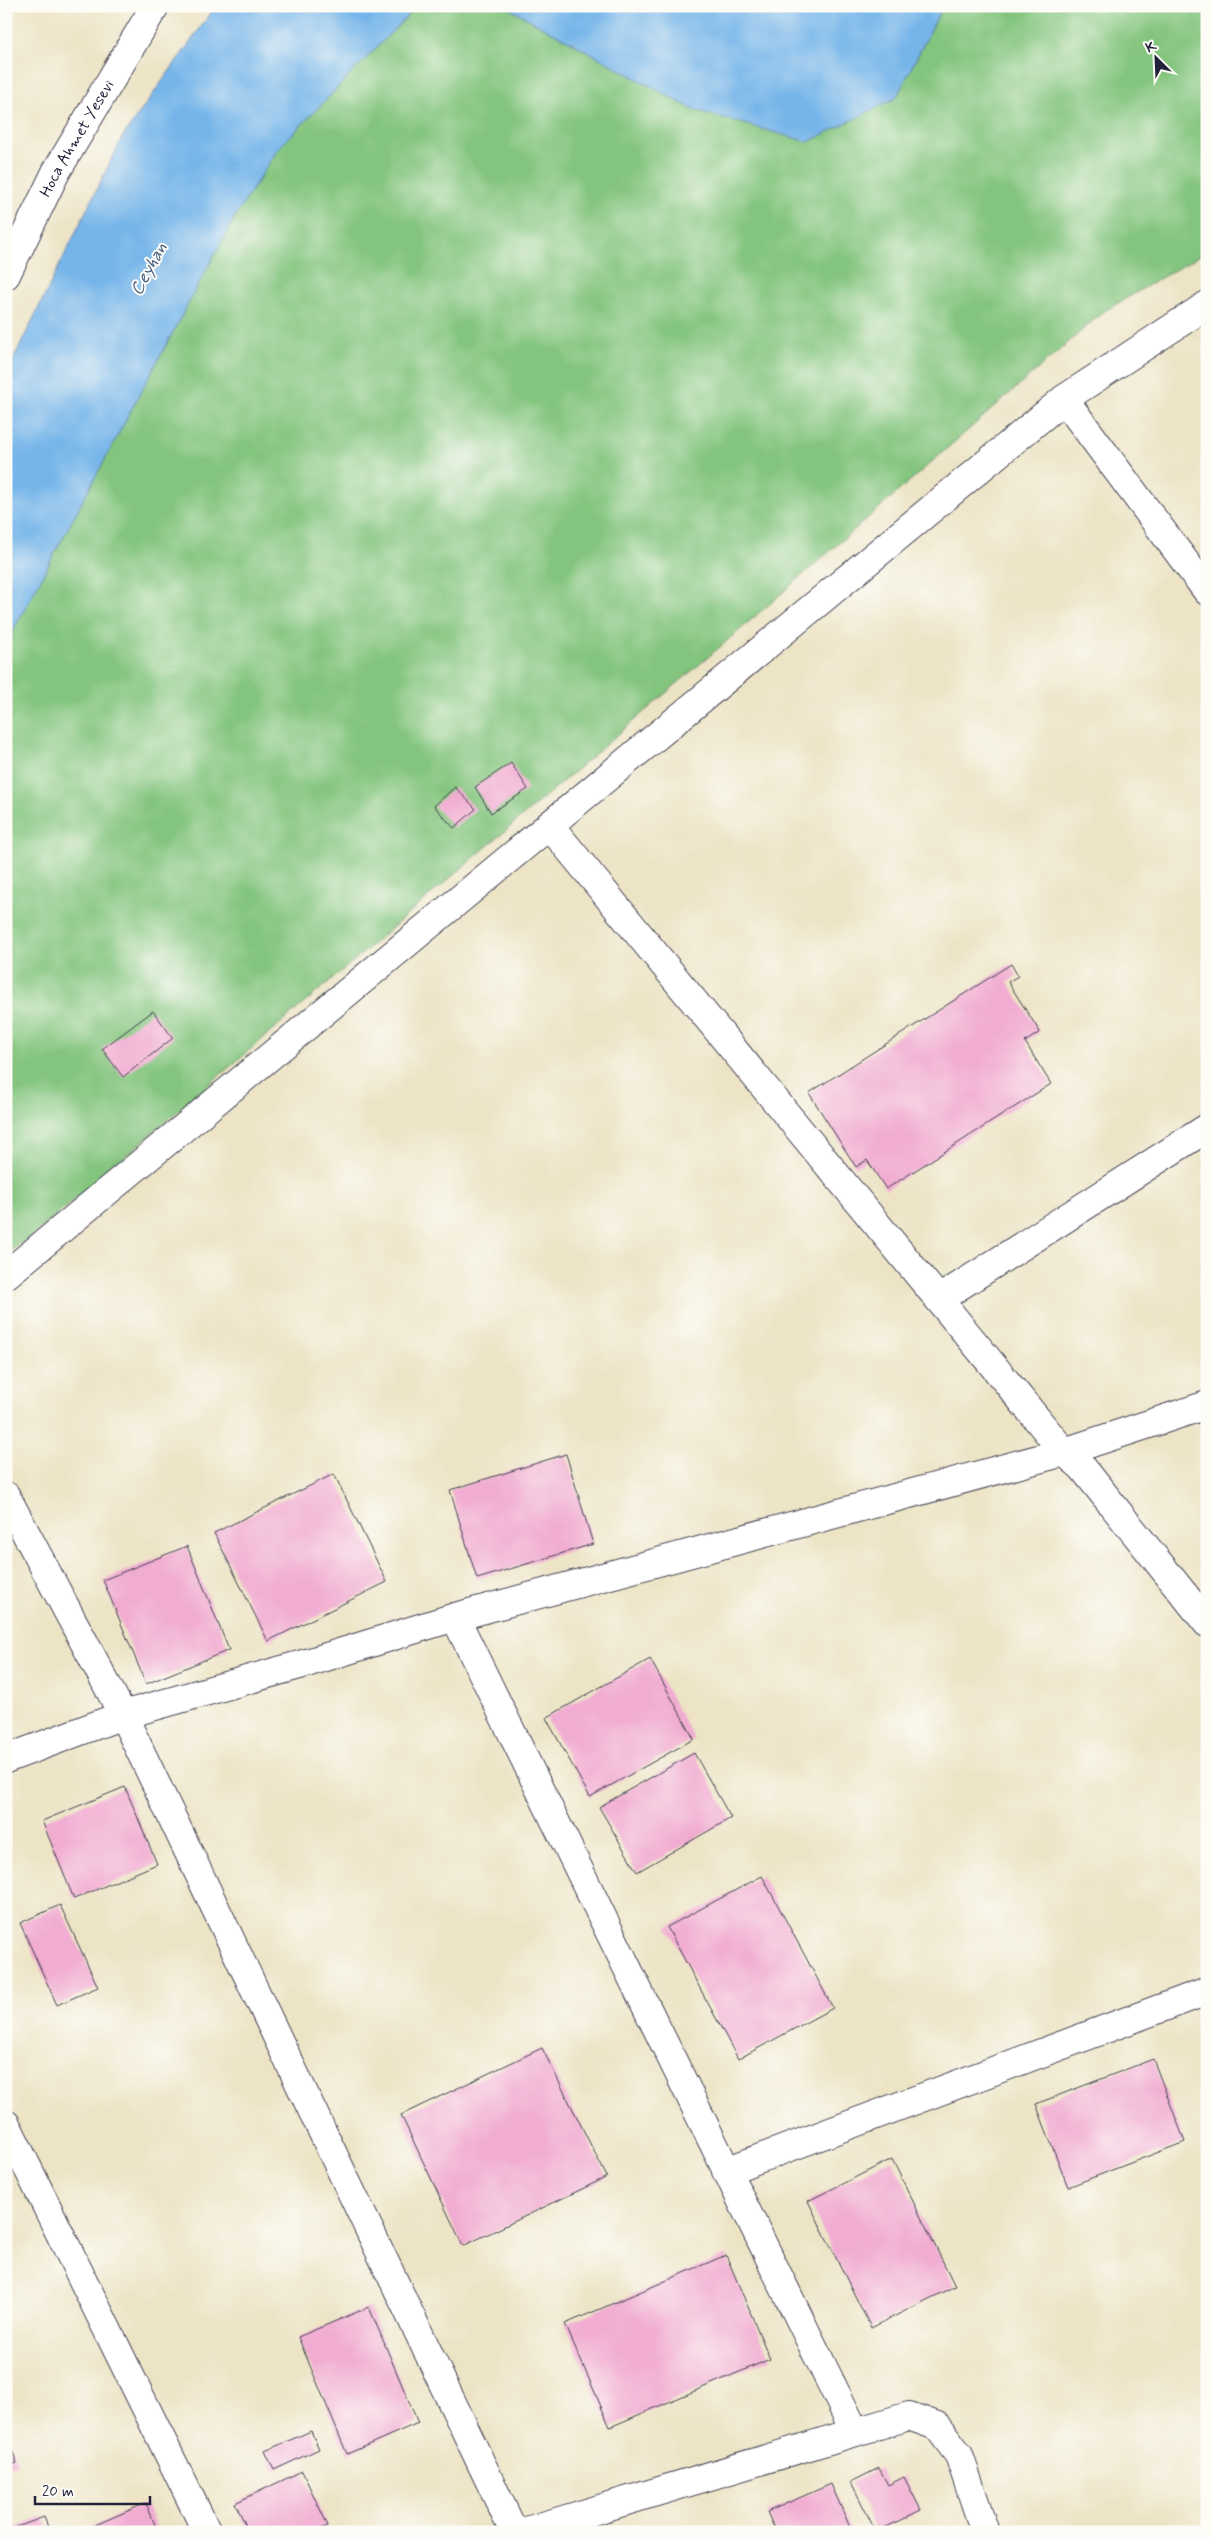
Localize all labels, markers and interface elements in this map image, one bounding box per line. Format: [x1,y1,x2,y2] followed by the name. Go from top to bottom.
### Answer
[1130,32,1180,82] north arrow
[1143,36,1160,57] text: K
[35,76,119,201] street label: Hoca Ahmet Yesevi
[125,238,173,300] water label: Ceyhan
[35,2473,150,2505] scale bar
[42,2482,74,2502] text: 20 m

